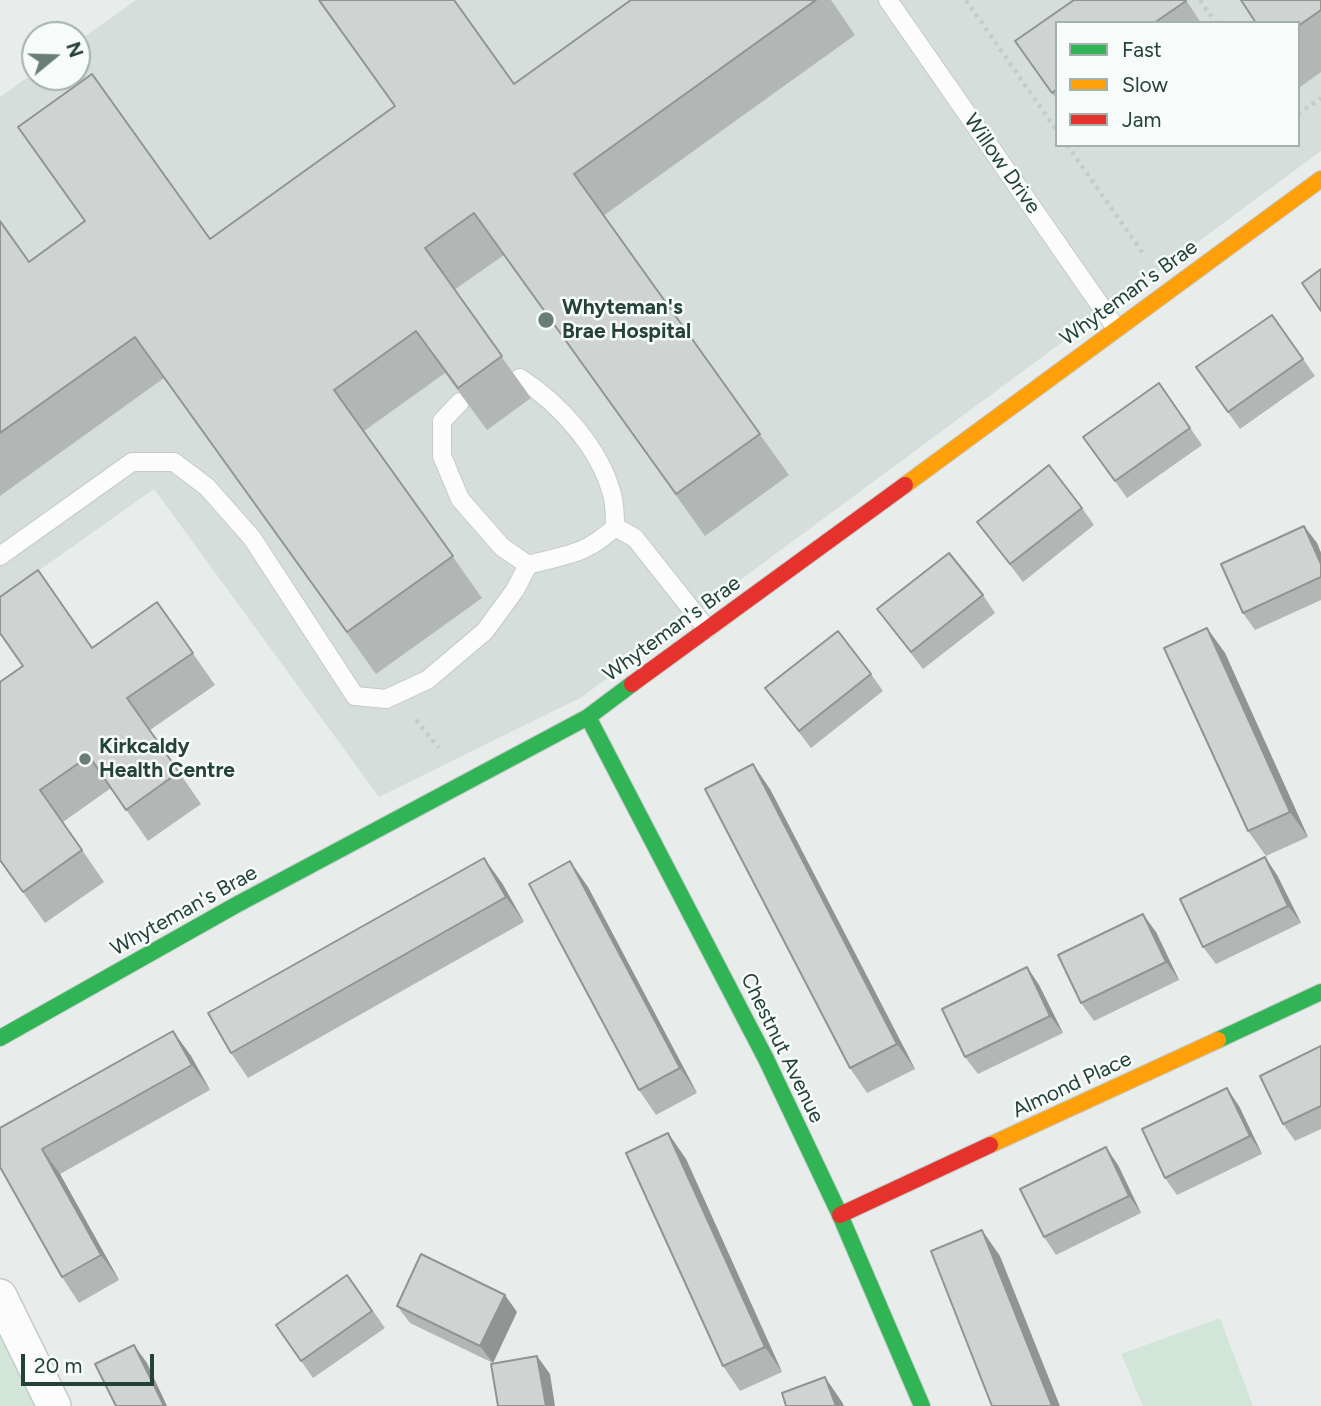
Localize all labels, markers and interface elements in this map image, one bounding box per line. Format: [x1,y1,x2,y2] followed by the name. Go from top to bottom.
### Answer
[21,21,91,91] north arrow
[1055,21,1300,147] legend
[1122,37,1162,62] text: Fast
[61,39,88,60] text: N
[1122,72,1168,97] text: Slow
[1122,107,1161,132] text: Jam
[958,109,1046,219] street label: Willow Drive
[1055,235,1203,351] street label: Whyteman's Brae
[562,295,691,345] place label: Whyteman's Brae Hospital
[536,310,556,330] marker: Whyteman's Brae Hospital
[598,571,746,687] street label: Whyteman's Brae
[99,734,235,784] place label: Kirkcaldy Health Centre
[77,751,93,767] marker: Kirkcaldy Health Centre
[106,860,262,962] street label: Whyteman's Brae
[735,969,829,1127] street label: Chestnut Avenue
[1008,1046,1136,1124] street label: Almond Place
[24,1340,158,1384] scale bar
[34,1353,82,1378] text: 20 m

